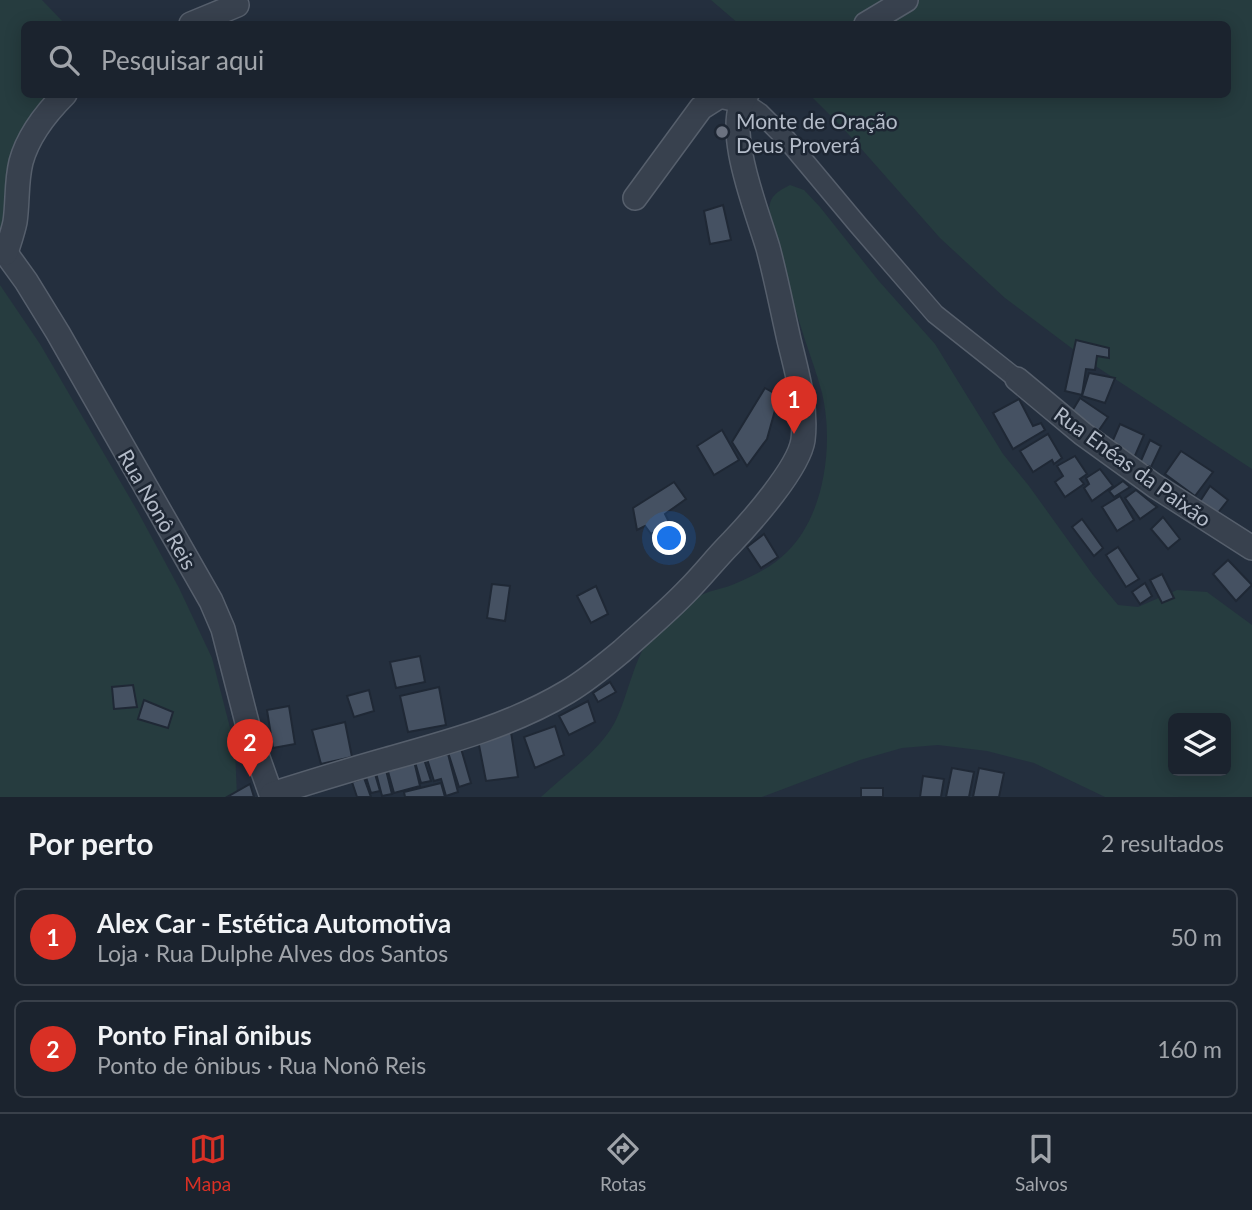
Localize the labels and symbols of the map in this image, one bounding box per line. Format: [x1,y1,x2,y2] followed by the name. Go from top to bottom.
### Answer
[736,108,898,157] place label: Monte de Oração Deus Proverá
[714,124,730,140] marker: Monte de Oração Deus Proverá
[771,376,817,434] pin: 1
[1050,401,1216,531] street label: Rua Enéas da Paixão
[114,444,202,574] street label: Rua Nonô Reis
[652,521,686,555] your location
[227,719,273,777] pin: 2

